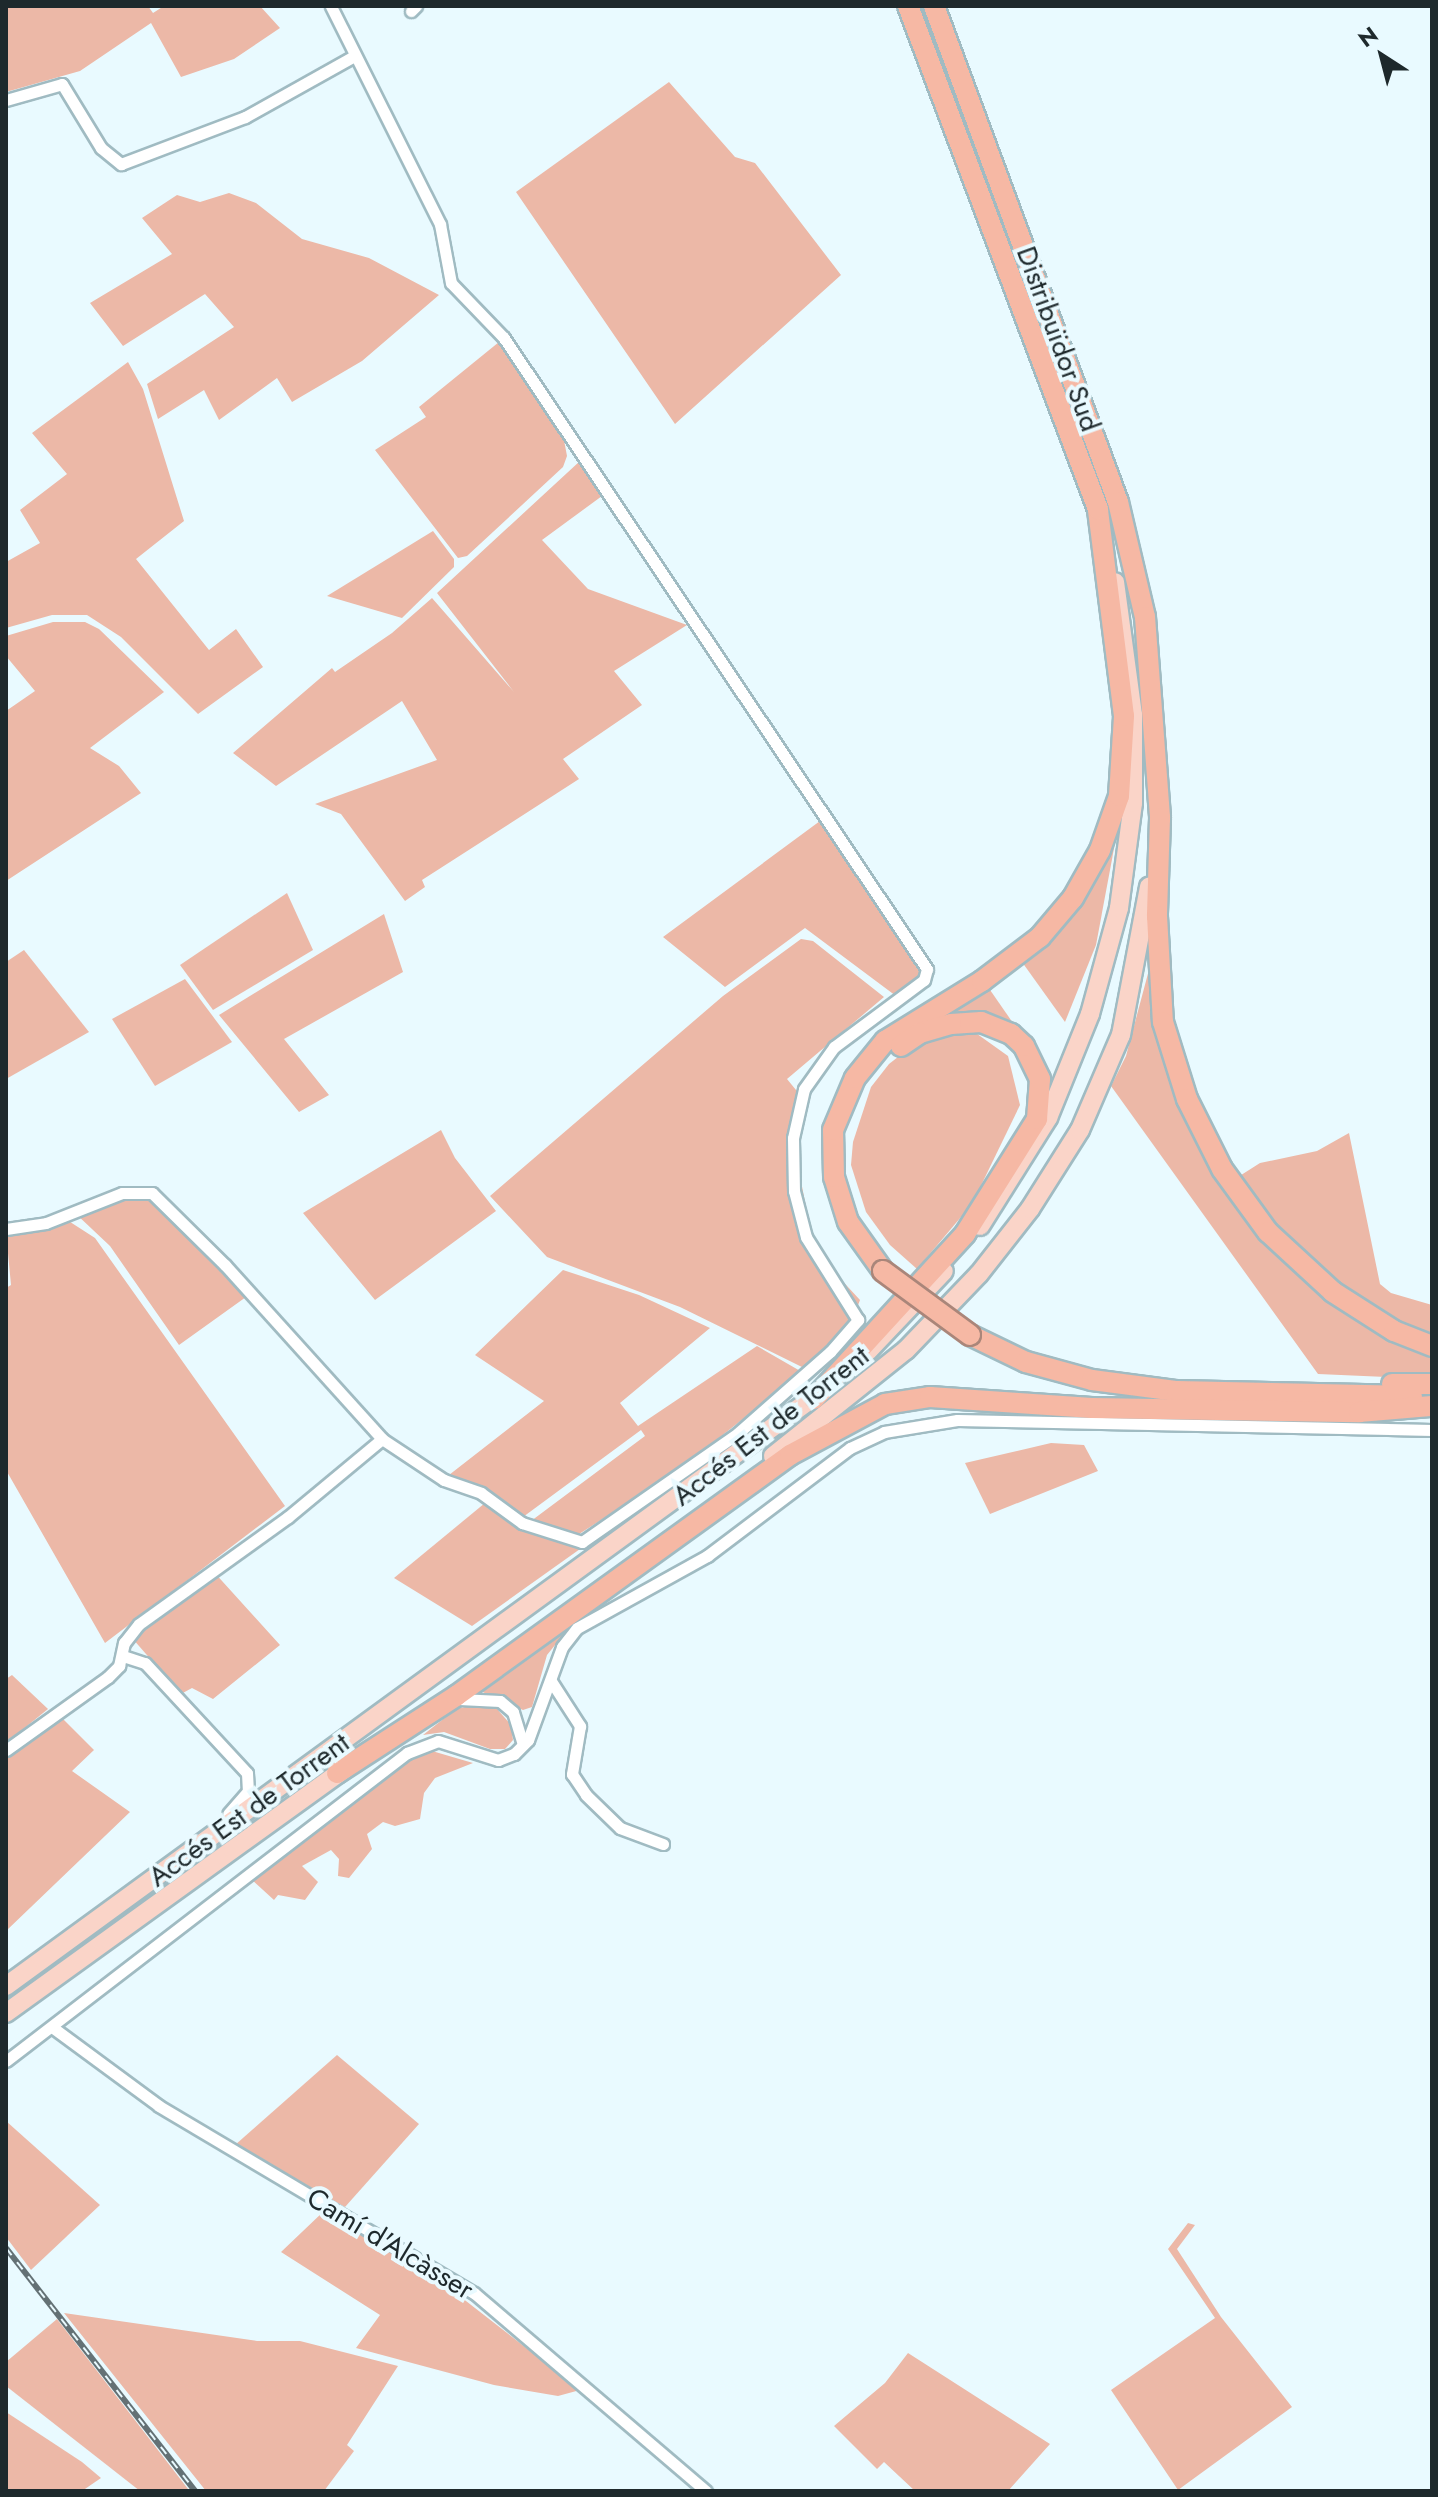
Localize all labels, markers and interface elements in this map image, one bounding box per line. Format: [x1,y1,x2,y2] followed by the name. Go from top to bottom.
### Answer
[1342,16,1422,96] north arrow
[1351,19,1384,55] text: N
[1009,242,1107,436] street label: Distribuïdor Sud
[666,1339,876,1513] street label: Accés Est de Torrent
[142,1726,356,1894] street label: Accés Est de Torrent
[301,2181,479,2307] street label: Camí d'Alcàsser

